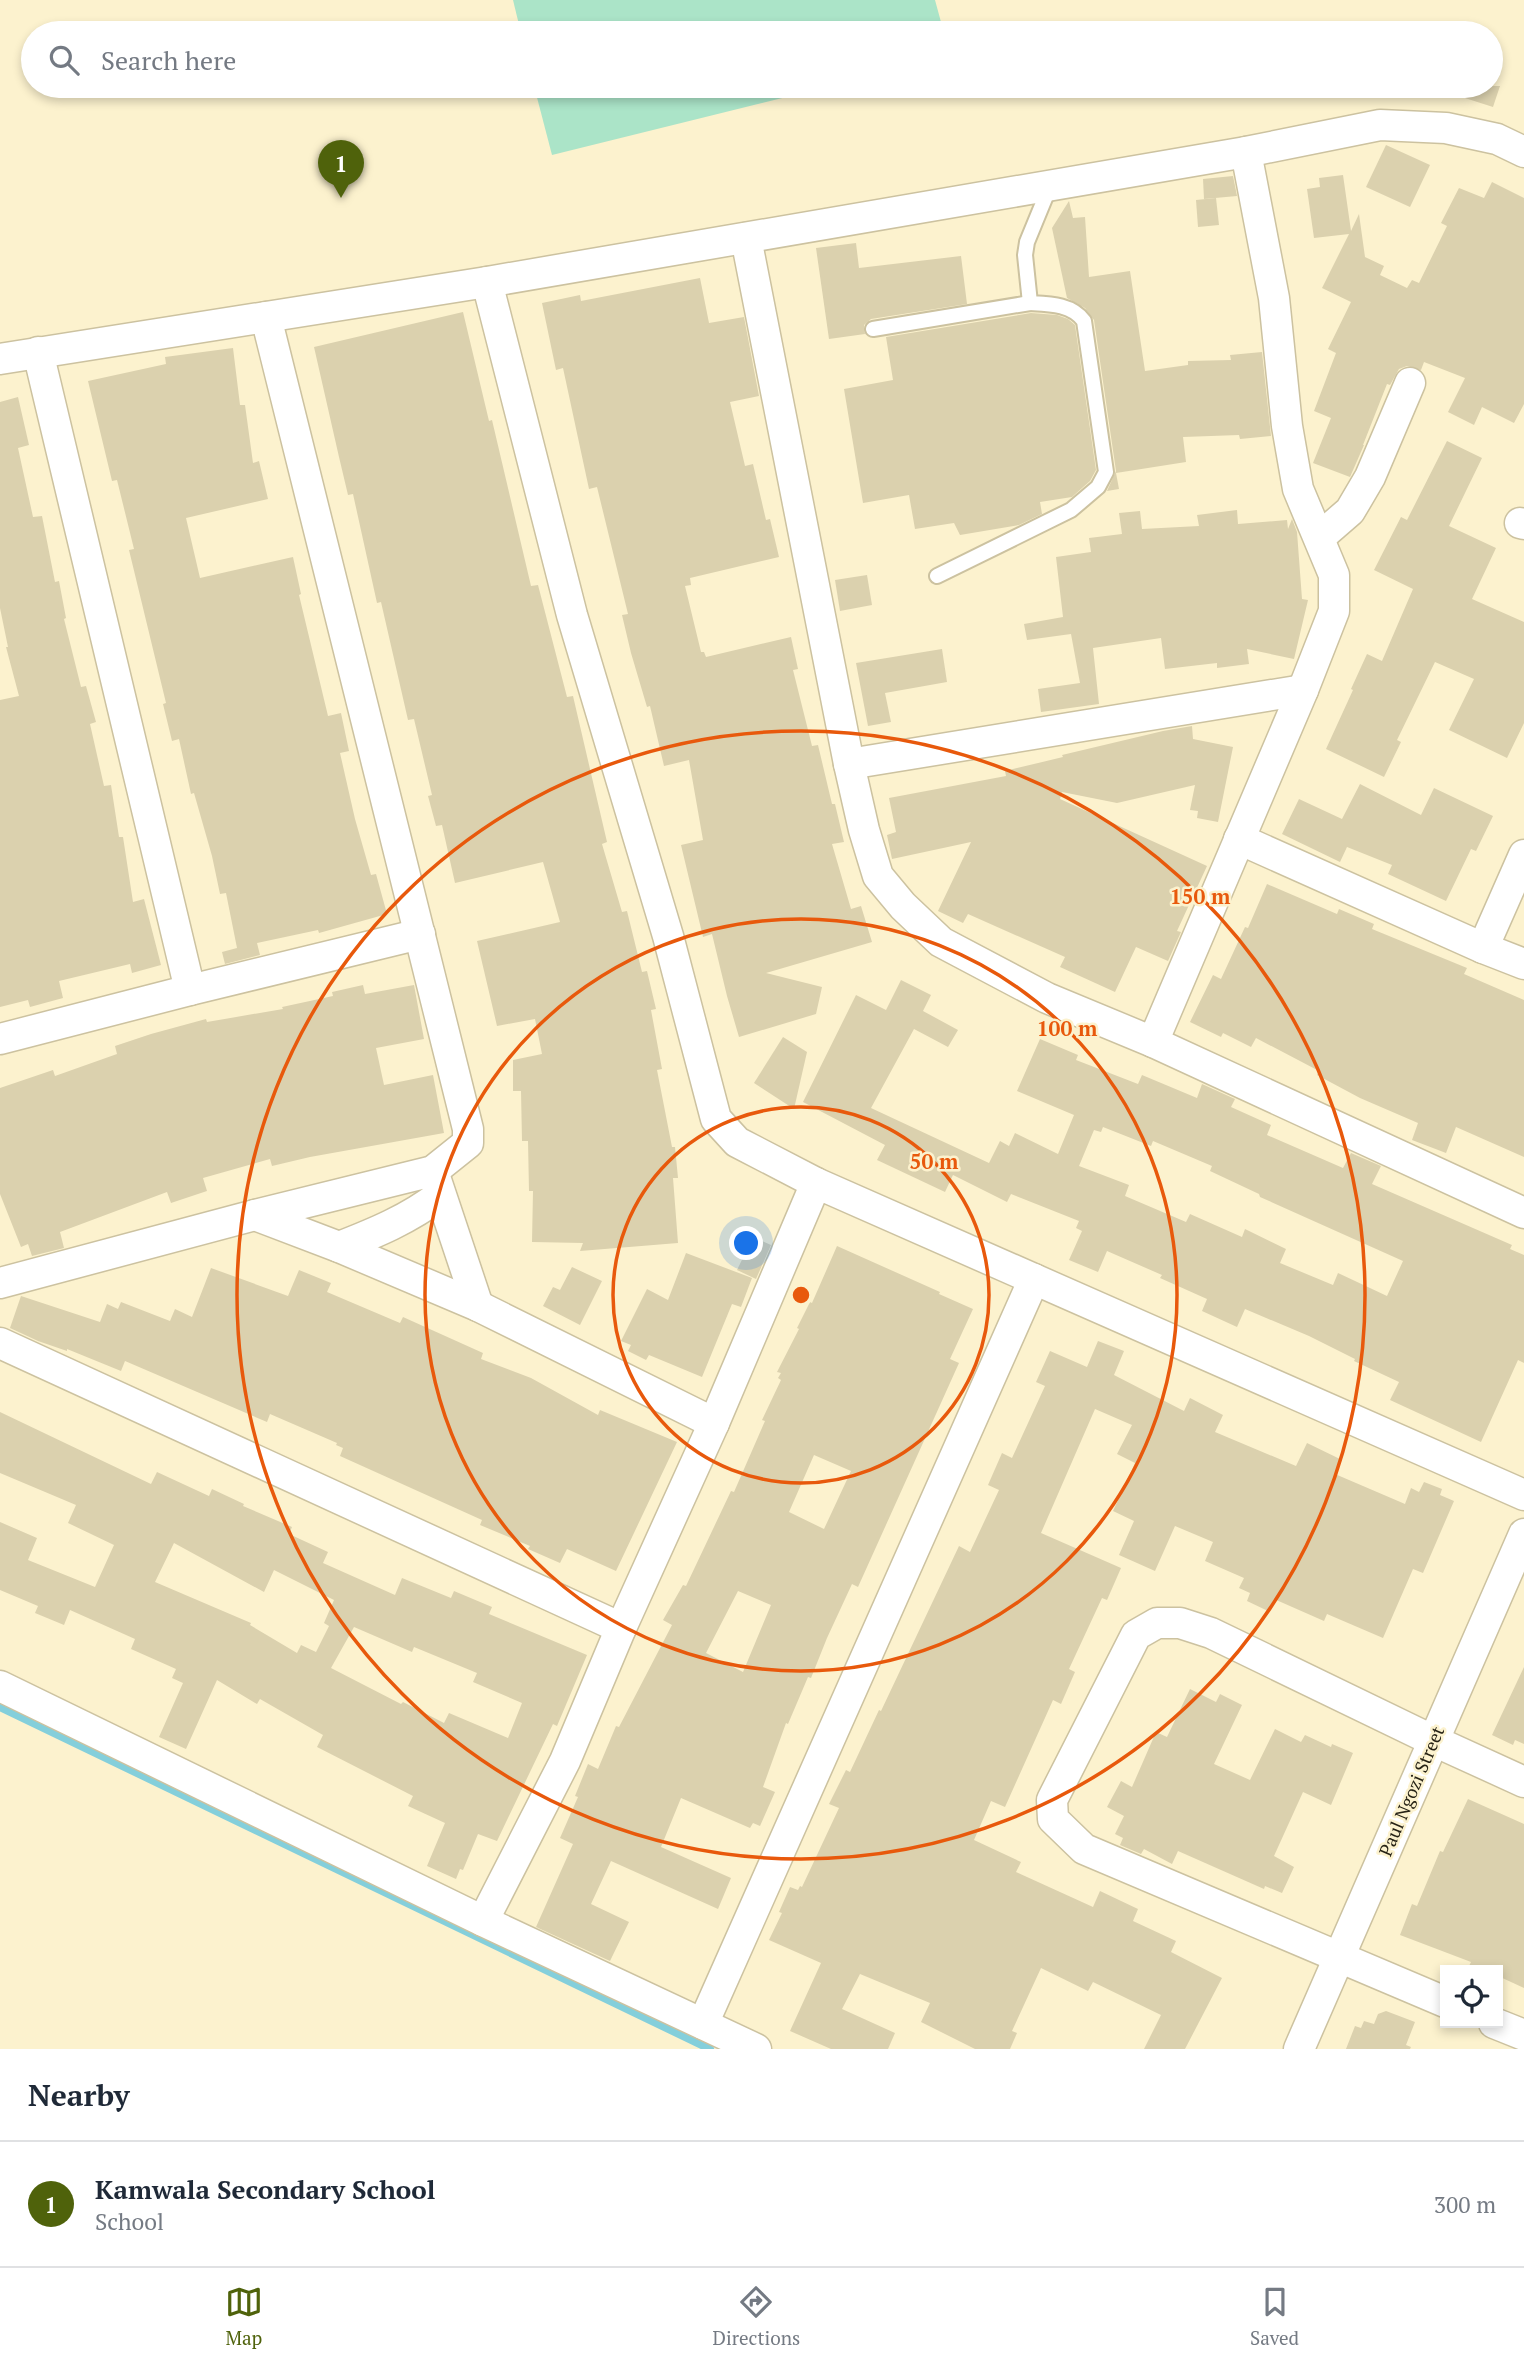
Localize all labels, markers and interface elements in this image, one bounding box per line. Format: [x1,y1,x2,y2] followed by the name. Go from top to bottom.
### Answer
[21,21,1503,98] search box
[45,41,83,79] icon: search
[101,43,236,77] text: Search here
[318,140,364,198] pin: 1
[1170,882,1231,910] text: 150 m
[1037,1014,1098,1042] text: 100 m
[910,1147,959,1175] text: 50 m
[729,1226,763,1260] your location
[789,1283,813,1307] centre of rings
[1373,1722,1449,1860] street label: Paul Ngozi Street
[1440,1965,1503,2028] map controls
[1440,1965,1503,2028] button: locate
[28,2075,130,2115] text: Nearby
[95,2172,435,2206] text: Kamwala Secondary School
[45,2189,58,2220] text: 1
[1434,2189,1496,2220] text: 300 m
[95,2206,164,2237] text: School
[225,2283,263,2350] tab: Map
[713,2283,800,2350] tab: Directions
[1250,2283,1299,2350] tab: Saved

